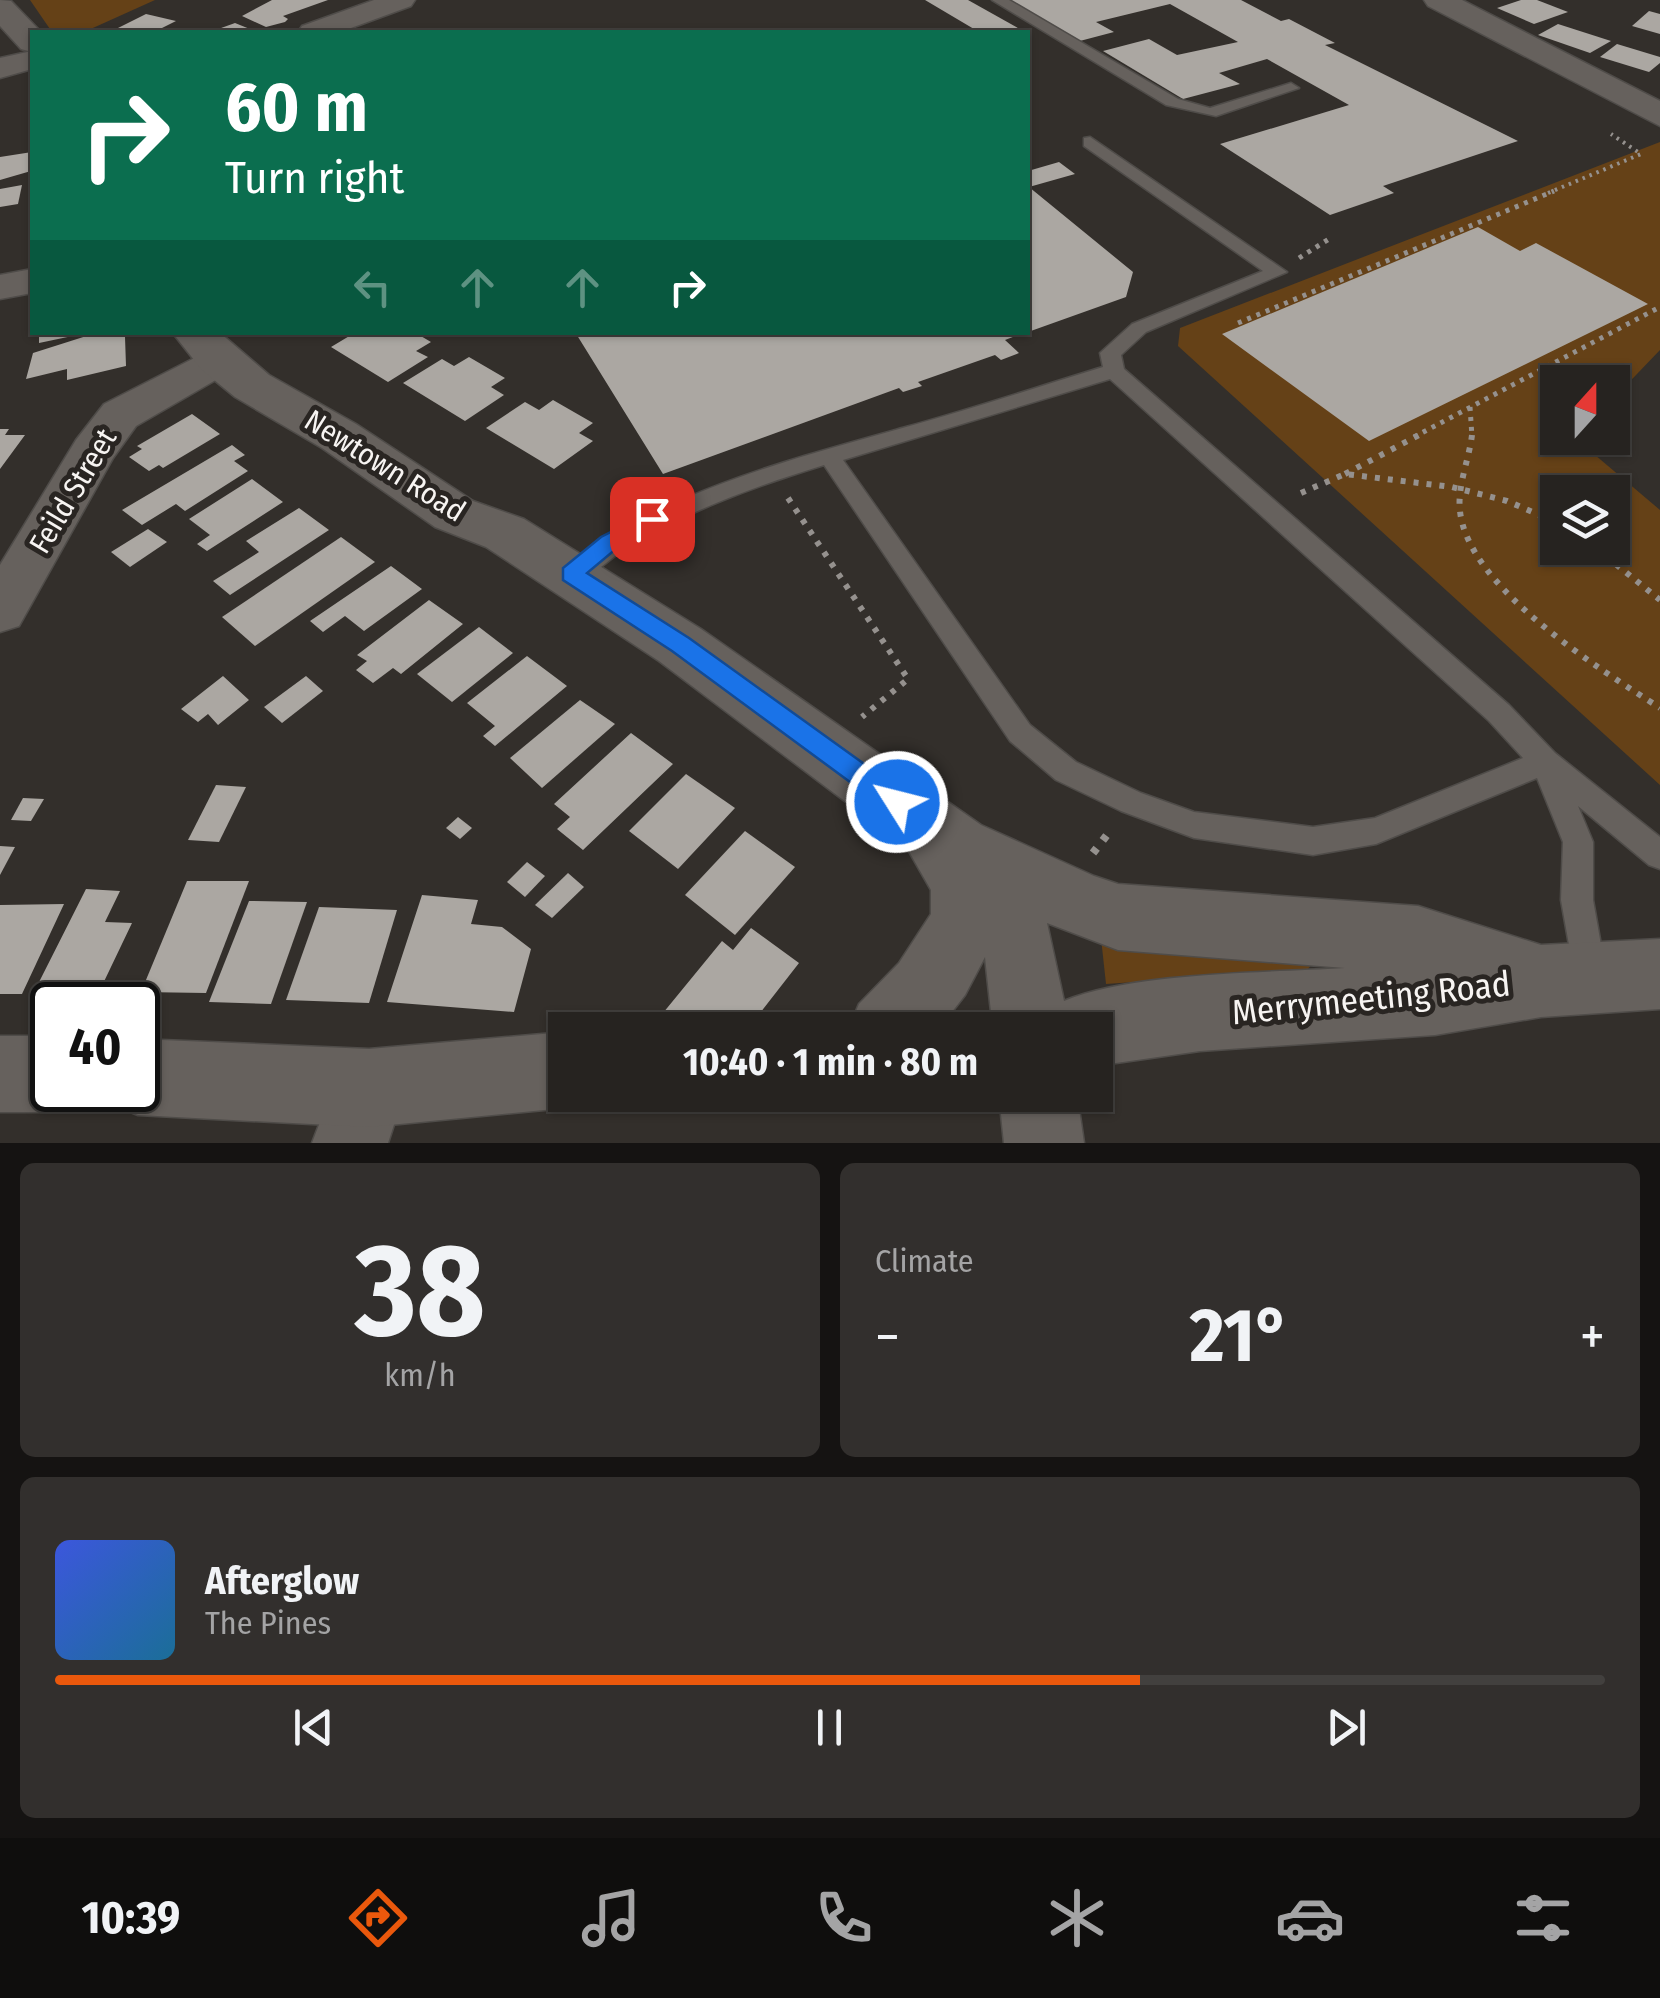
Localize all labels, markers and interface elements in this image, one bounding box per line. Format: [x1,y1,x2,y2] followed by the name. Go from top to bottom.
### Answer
[225,66,368,150] text: 60 m
[60,70,190,200] icon: right
[225,151,404,205] text: Turn right
[345,260,400,315] icon: left
[450,260,505,315] icon: ahead
[555,260,610,315] icon: ahead
[660,260,715,315] icon: right
[1540,365,1630,455] north arrow
[1540,365,1630,565] map controls
[298,402,472,530] street label: Newtown Road
[22,422,124,560] street label: Feild Street
[1540,475,1630,565] button: layers
[610,477,695,562] pin
[625,492,680,547] icon: arrive
[845,750,949,854] position arrow
[1230,962,1512,1034] street label: Merrymeeting Road
[30,982,160,1112] speed limit sign: 40
[683,1039,978,1085] text: 10:40 · 1 min · 80 m
[355,1213,485,1369] text: 38
[875,1242,974,1280] text: Climate
[1190,1291,1290,1381] text: 21°
[875,1304,900,1370] text: −
[1580,1304,1605,1370] text: +
[384,1356,456,1394] text: km/h
[205,1558,359,1604] text: Afterglow
[205,1604,331,1642] text: The Pines
[286,1700,341,1755] icon: previous
[802,1700,857,1755] icon: pause
[1319,1700,1374,1755] icon: next
[343,1883,413,1953] icon: directions
[576,1883,646,1953] icon: music
[809,1883,879,1953] icon: phone
[1042,1883,1112,1953] icon: climate
[1275,1883,1345,1953] icon: car
[1508,1883,1578,1953] icon: filters
[82,1891,180,1945] text: 10:39

